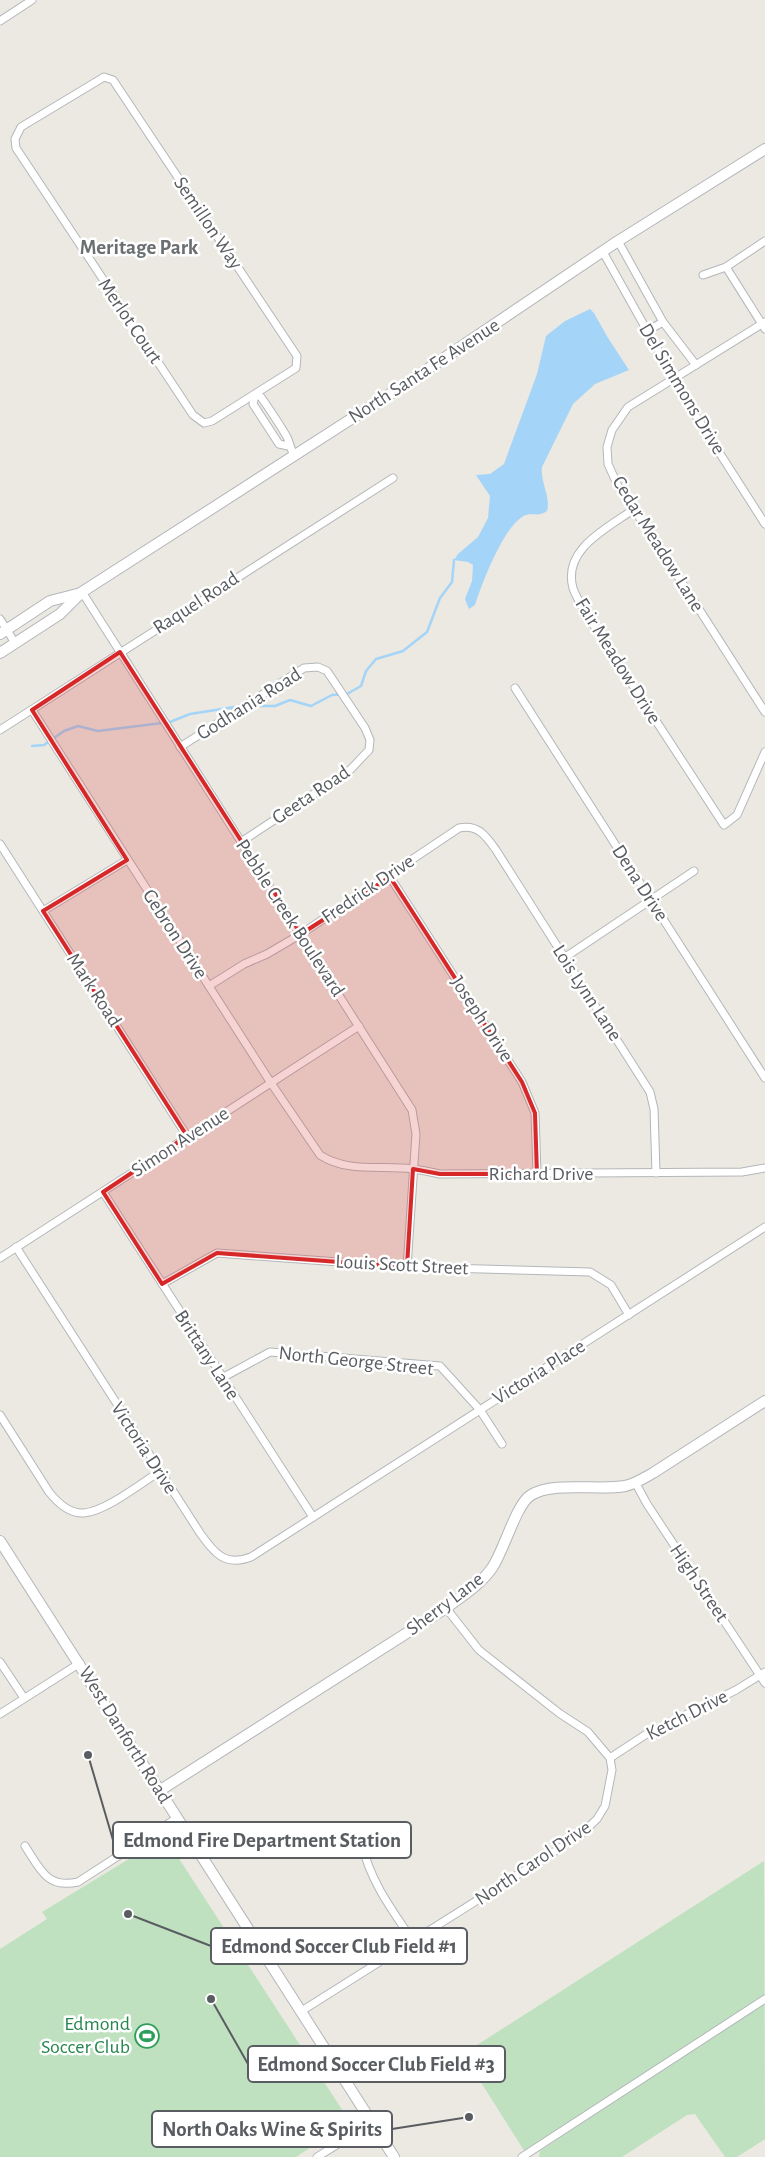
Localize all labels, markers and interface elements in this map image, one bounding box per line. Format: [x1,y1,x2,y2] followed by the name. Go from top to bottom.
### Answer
[170,173,246,273] street label: Semillon Way
[80,237,199,258] district label: Meritage Park
[94,275,166,368] street label: Merlot Court
[345,315,503,427] street label: North Santa Fe Avenue
[635,320,729,458] street label: Del Simmons Drive
[608,473,708,615] street label: Cedar Meadow Lane
[150,568,242,638] street label: Raquel Road
[571,595,665,727] street label: Fair Meadow Drive
[193,664,305,744] street label: Godhania Road
[269,762,353,828] street label: Geeta Road
[232,836,348,1000] street label: Pebble Creek Boulevard
[608,841,672,925] street label: Dena Drive
[318,851,418,927] street label: Fredrick Drive
[139,886,211,982] street label: Gebron Drive
[549,941,625,1045] street label: Lois Lynn Lane
[63,950,125,1030] street label: Mark Road
[447,973,517,1065] street label: Joseph Drive
[128,1103,232,1181] street label: Simon Avenue
[489,1164,593,1184] street label: Richard Drive
[335,1252,470,1279] street label: Louis Scott Street
[171,1307,243,1403] street label: Brittany Lane
[489,1336,589,1408] street label: Victoria Place
[278,1343,435,1379] street label: North George Street
[107,1399,181,1497] street label: Victoria Drive
[666,1540,733,1626] street label: High Street
[403,1569,487,1639] street label: Sherry Lane
[75,1663,175,1807] street label: West Danforth Road
[643,1686,731,1744] street label: Ketch Drive
[471,1817,595,1909] street label: North Carol Drive
[113,1822,411,1858] callout: Edmond Fire Department Station
[123,1830,401,1851] text: Edmond Fire Department Station
[211,1928,467,1964] callout: Edmond Soccer Club Field #1
[221,1936,457,1957] text: Edmond Soccer Club Field #1
[41,2014,130,2057] place label: Edmond Soccer Club
[134,2023,160,2049] sports icon: Edmond Soccer Club
[248,2046,505,2082] callout: Edmond Soccer Club Field #3
[257,2054,495,2075] text: Edmond Soccer Club Field #3
[152,2111,392,2147] callout: North Oaks Wine & Spirits
[162,2119,382,2140] text: North Oaks Wine & Spirits

